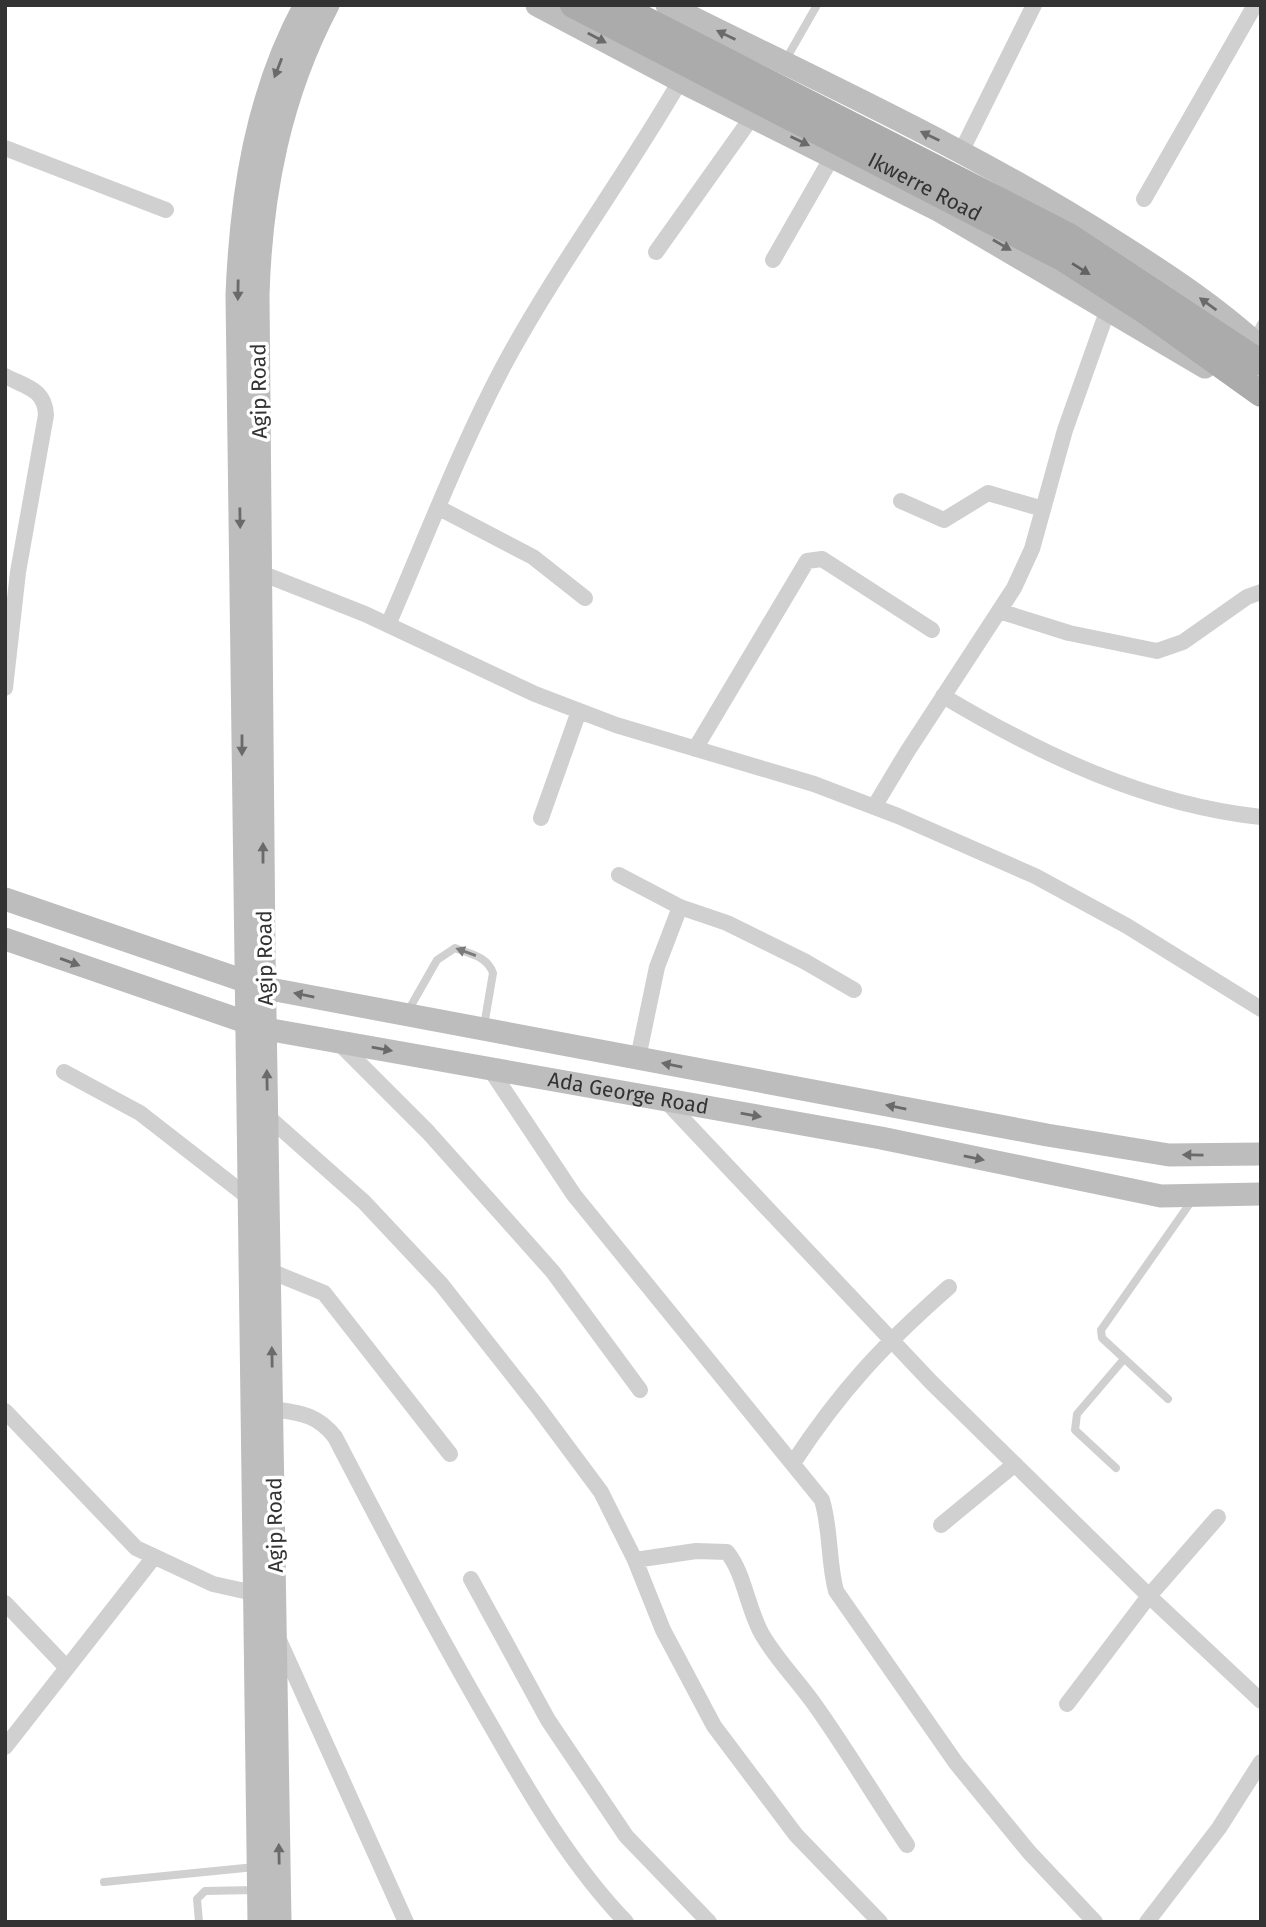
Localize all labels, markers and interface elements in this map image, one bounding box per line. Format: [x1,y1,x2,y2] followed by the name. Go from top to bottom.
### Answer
[716,29,736,40] one-way arrow
[587,32,607,44] one-way arrow
[272,57,283,78] one-way arrow
[920,131,940,142] one-way arrow
[790,135,810,147] one-way arrow
[863,147,986,227] street label: Ikwerre Road
[992,239,1012,251] one-way arrow
[1071,263,1090,275] one-way arrow
[232,279,244,301] one-way arrow
[1199,297,1217,311] one-way arrow
[245,343,273,439] street label: Agip Road
[234,507,246,529] one-way arrow
[236,734,248,756] one-way arrow
[258,841,269,863] one-way arrow
[251,910,279,1006] street label: Agip Road
[456,947,477,958] one-way arrow
[59,957,80,968] one-way arrow
[293,989,315,1000] one-way arrow
[371,1044,393,1055] one-way arrow
[661,1059,683,1070] one-way arrow
[546,1066,711,1120] street label: Ada George Road
[261,1069,272,1091] one-way arrow
[885,1101,907,1112] one-way arrow
[740,1109,762,1120] one-way arrow
[1181,1149,1203,1161] one-way arrow
[963,1152,985,1163] one-way arrow
[266,1345,277,1367] one-way arrow
[261,1477,289,1573] street label: Agip Road
[273,1842,285,1864] one-way arrow

